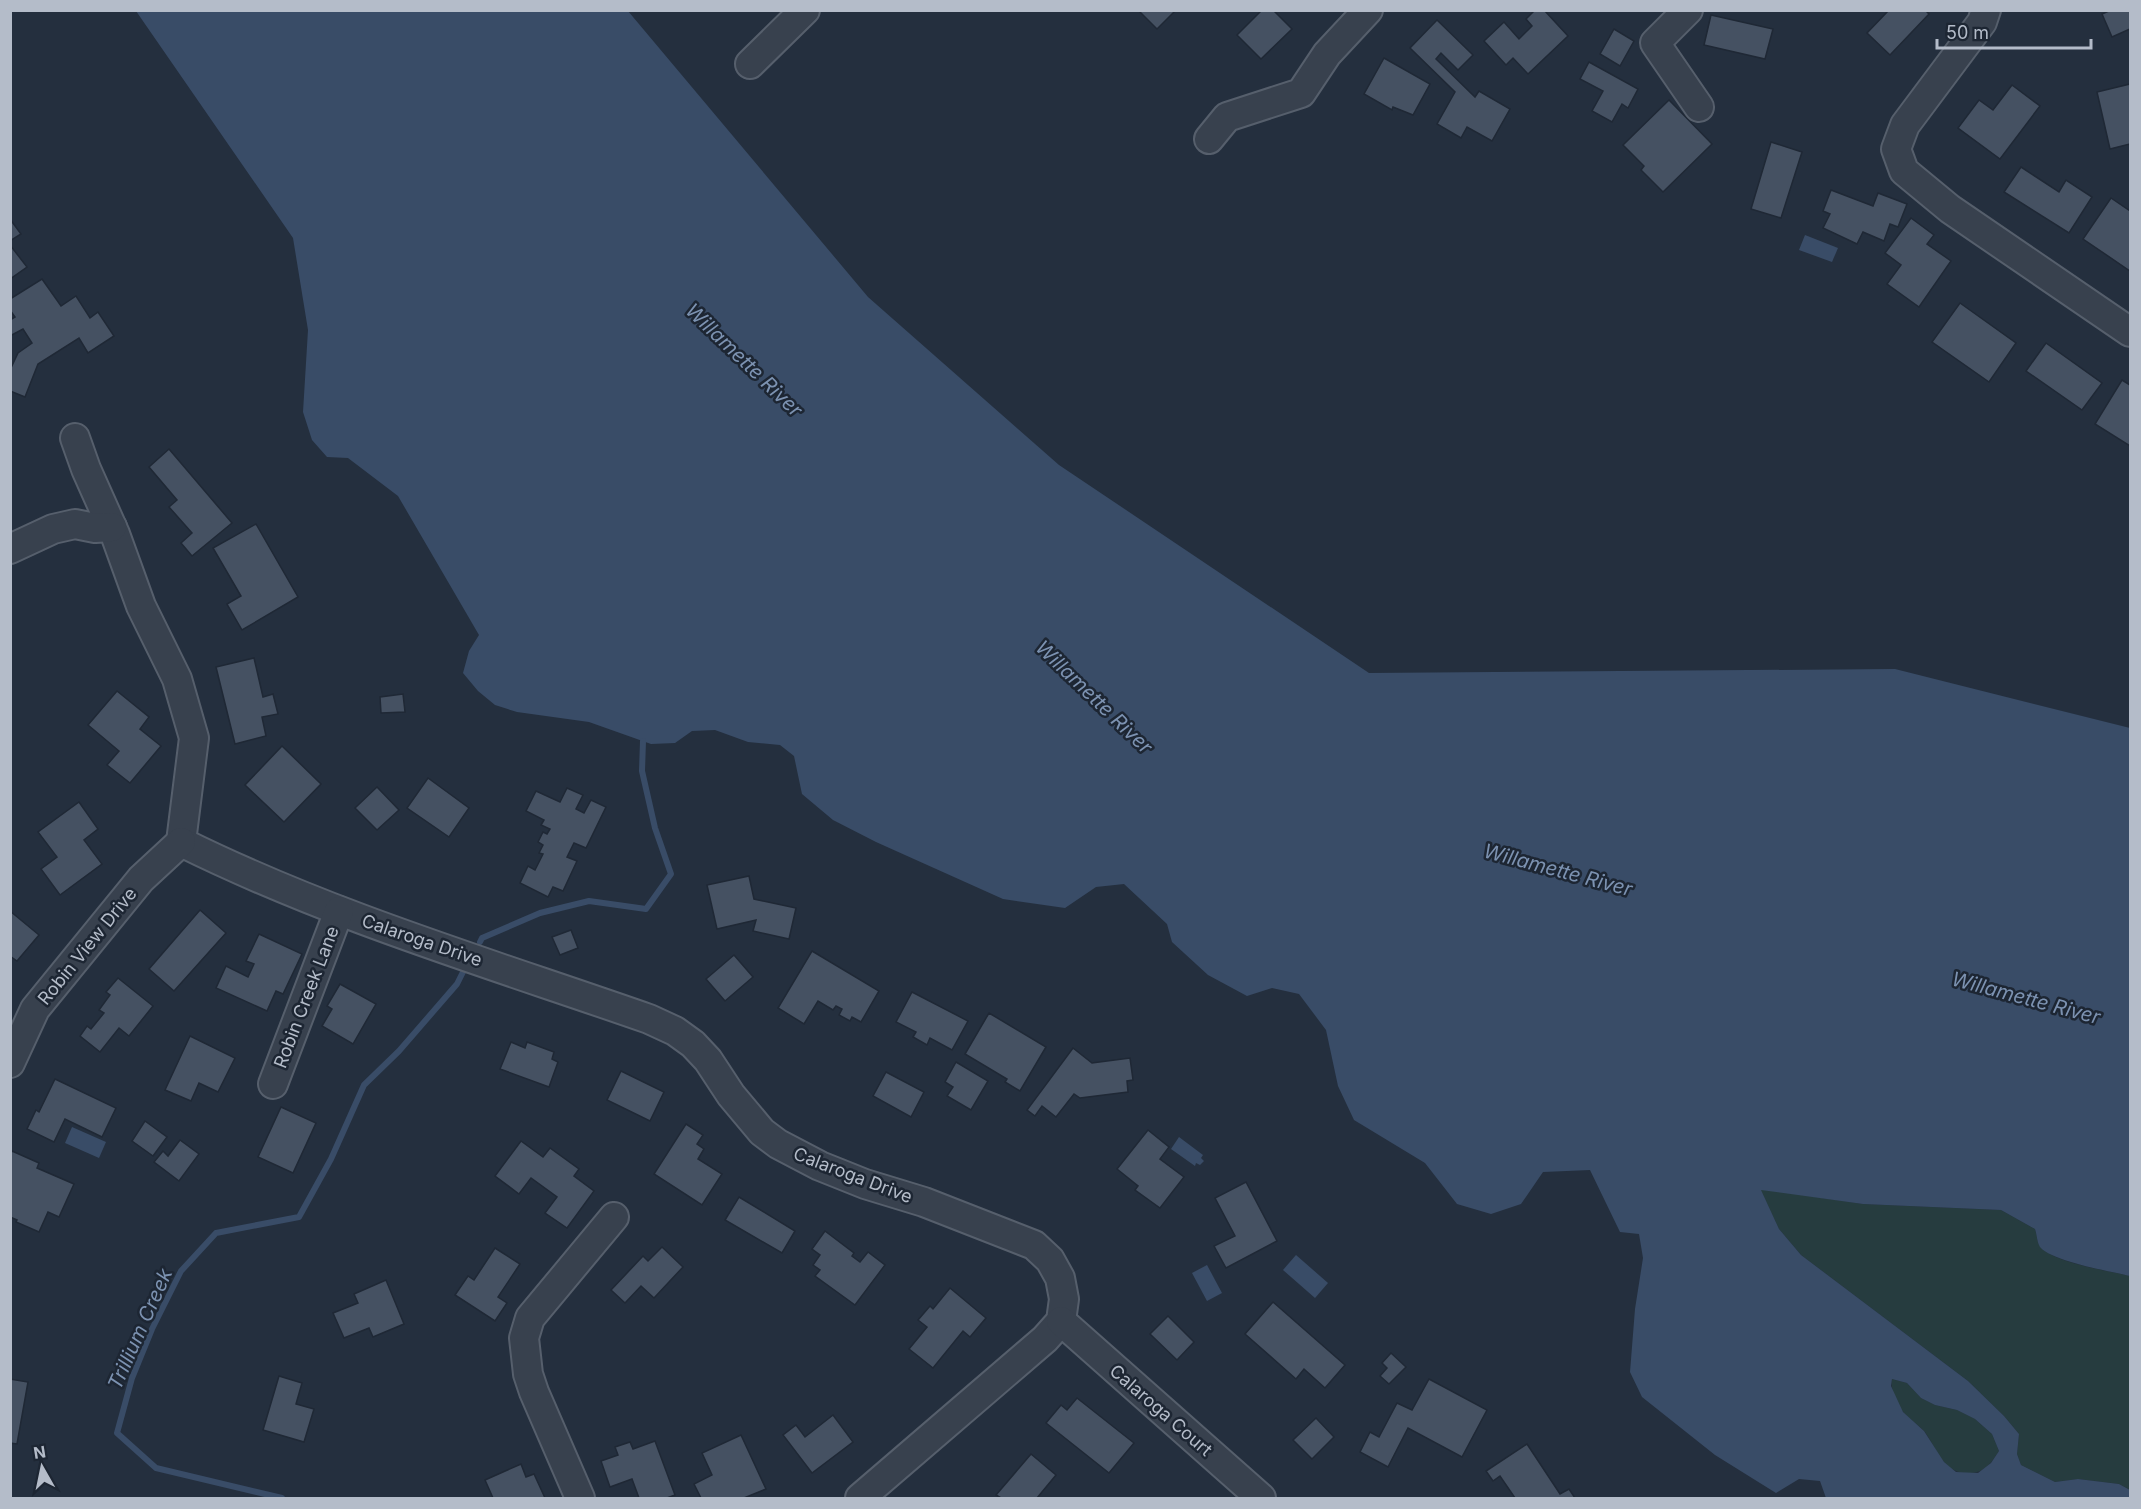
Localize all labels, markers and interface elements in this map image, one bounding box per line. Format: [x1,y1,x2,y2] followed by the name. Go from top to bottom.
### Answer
[1937,12,2092,50] scale bar
[1946,22,1989,43] text: 50 m
[681,298,808,422] water label: Willamette River
[1031,635,1158,759] water label: Willamette River
[1481,839,1635,901] water label: Willamette River
[33,883,141,1009] street label: Robin View Drive
[359,910,485,970] street label: Calaroga Drive
[269,923,343,1071] street label: Robin Creek Lane
[1949,967,2103,1029] water label: Willamette River
[790,1143,916,1207] street label: Calaroga Drive
[103,1264,178,1393] water label: Trillium Creek
[1106,1360,1217,1460] street label: Calaroga Court
[12,1437,72,1497] north arrow
[32,1441,47,1463] text: N

